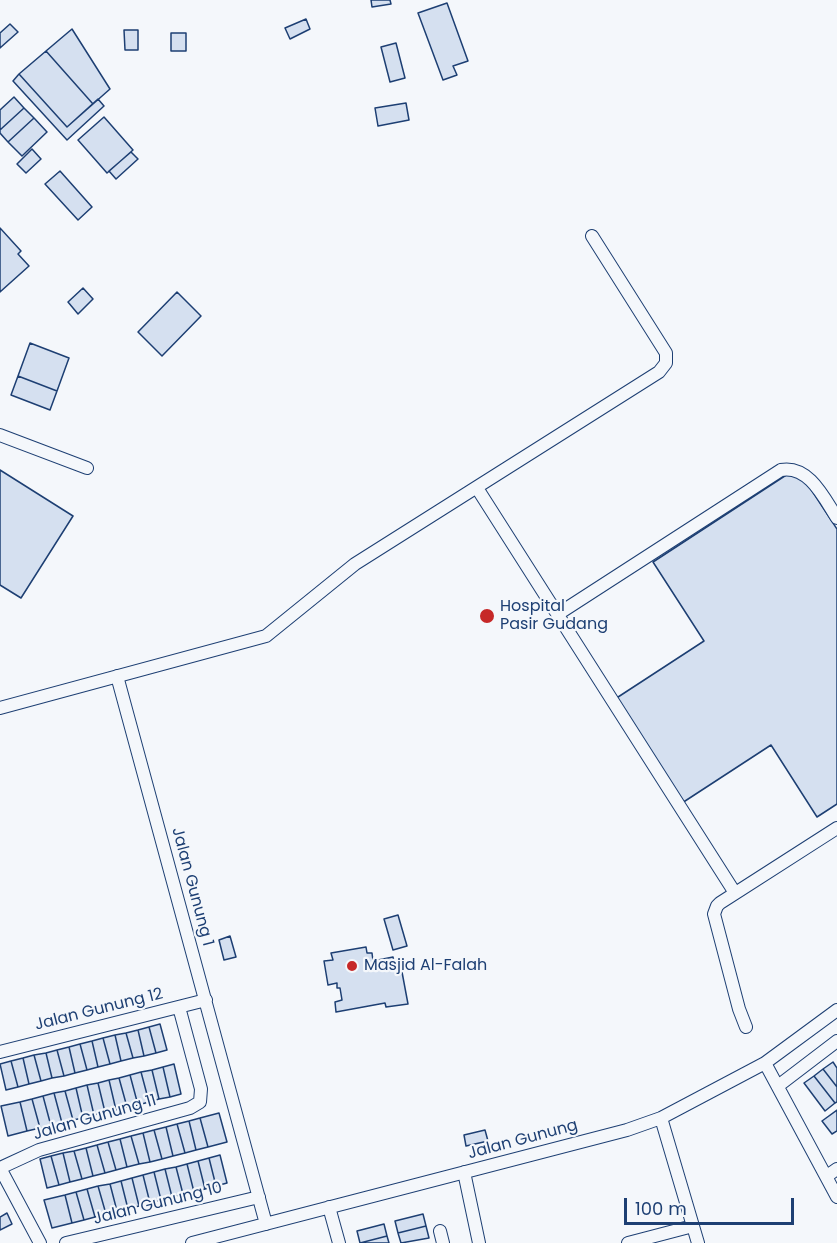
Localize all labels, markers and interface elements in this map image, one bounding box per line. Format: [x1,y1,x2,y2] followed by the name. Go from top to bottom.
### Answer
[500,597,608,635] place label: Hospital Pasir Gudang
[478,607,496,625] marker: Hospital Pasir Gudang
[167,826,217,948] street label: Jalan Gunung 1
[364,956,487,976] place label: Masjid Al-Falah
[345,959,359,973] marker: Masjid Al-Falah
[33,985,165,1035] street label: Jalan Gunung 12
[31,1091,159,1145] street label: Jalan Gunung 11
[466,1116,580,1164] street label: Jalan Gunung
[92,1179,224,1229] street label: Jalan Gunung 10
[627,1186,796,1224] scale bar
[635,1196,687,1221] text: 100 m

